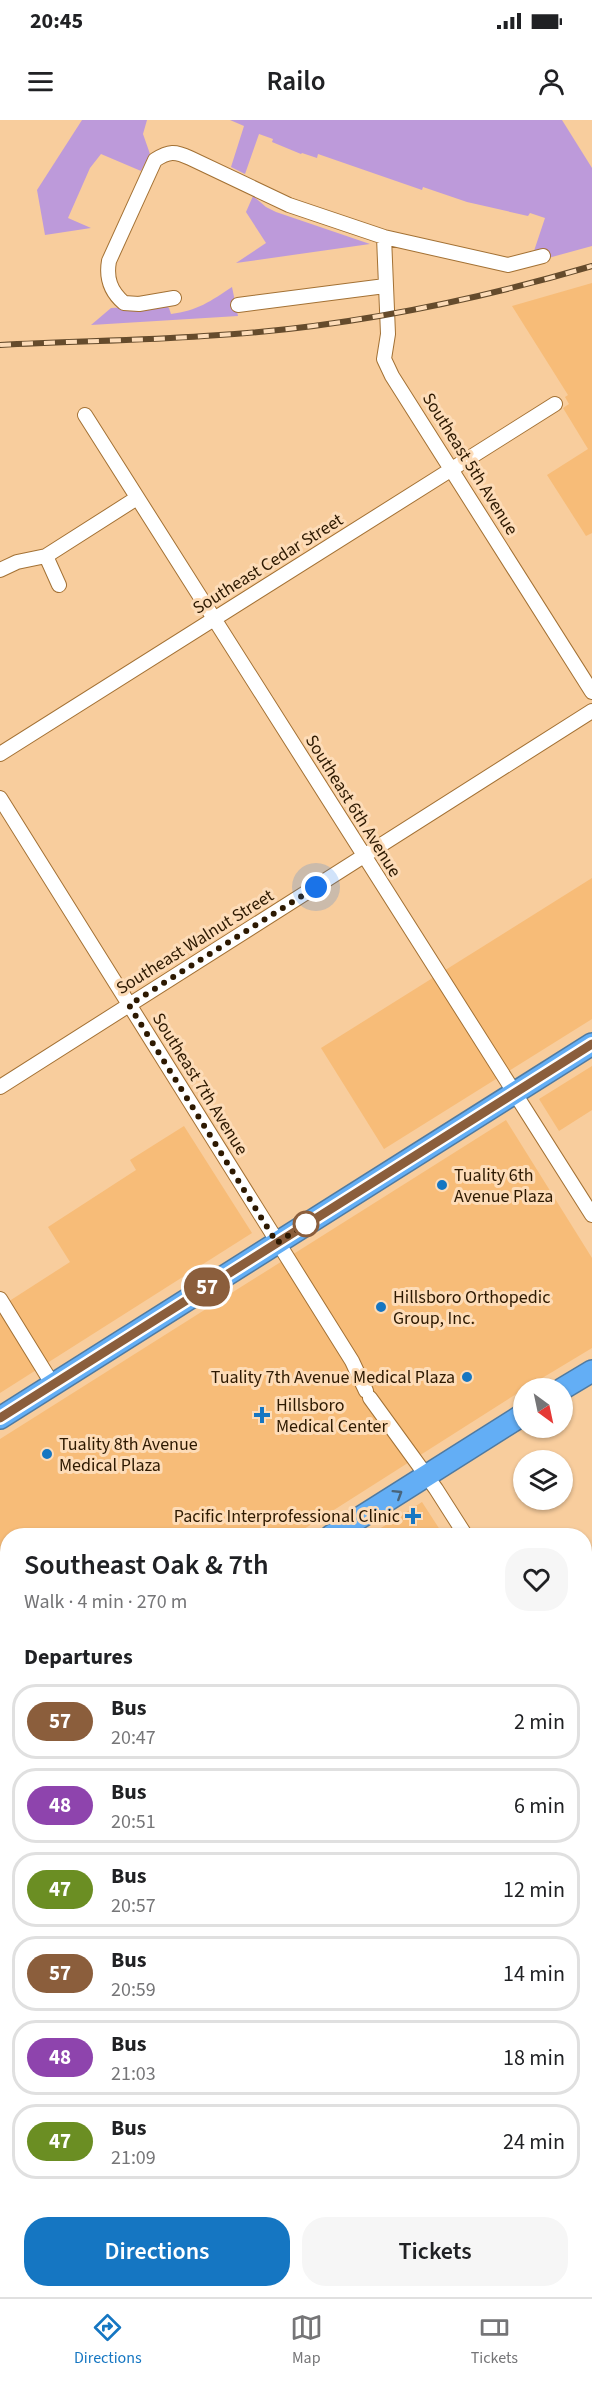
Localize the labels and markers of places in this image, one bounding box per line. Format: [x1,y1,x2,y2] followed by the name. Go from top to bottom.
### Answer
[454,1163,553,1209] place label: Tuality 6th Avenue Plaza
[435,1178,449,1192] marker: Tuality 6th Avenue Plaza
[293,1211,319,1237] unlabelled marker
[393,1285,550,1331] place label: Hillsboro Orthopedic Group, Inc.
[374,1300,388,1314] marker: Hillsboro Orthopedic Group, Inc.
[211,1365,455,1390] place label: Tuality 7th Avenue Medical Plaza
[460,1370,474,1384] marker: Tuality 7th Avenue Medical Plaza
[276,1393,389,1439] place label: Hillsboro Medical Center
[253,1406,271,1424] marker: Hillsboro Medical Center
[59,1432,198,1478] place label: Tuality 8th Avenue Medical Plaza
[40,1447,54,1461] marker: Tuality 8th Avenue Medical Plaza
[174,1504,400,1529] place label: Pacific Interprofessional Clinic
[404,1507,422,1525] marker: Pacific Interprofessional Clinic

